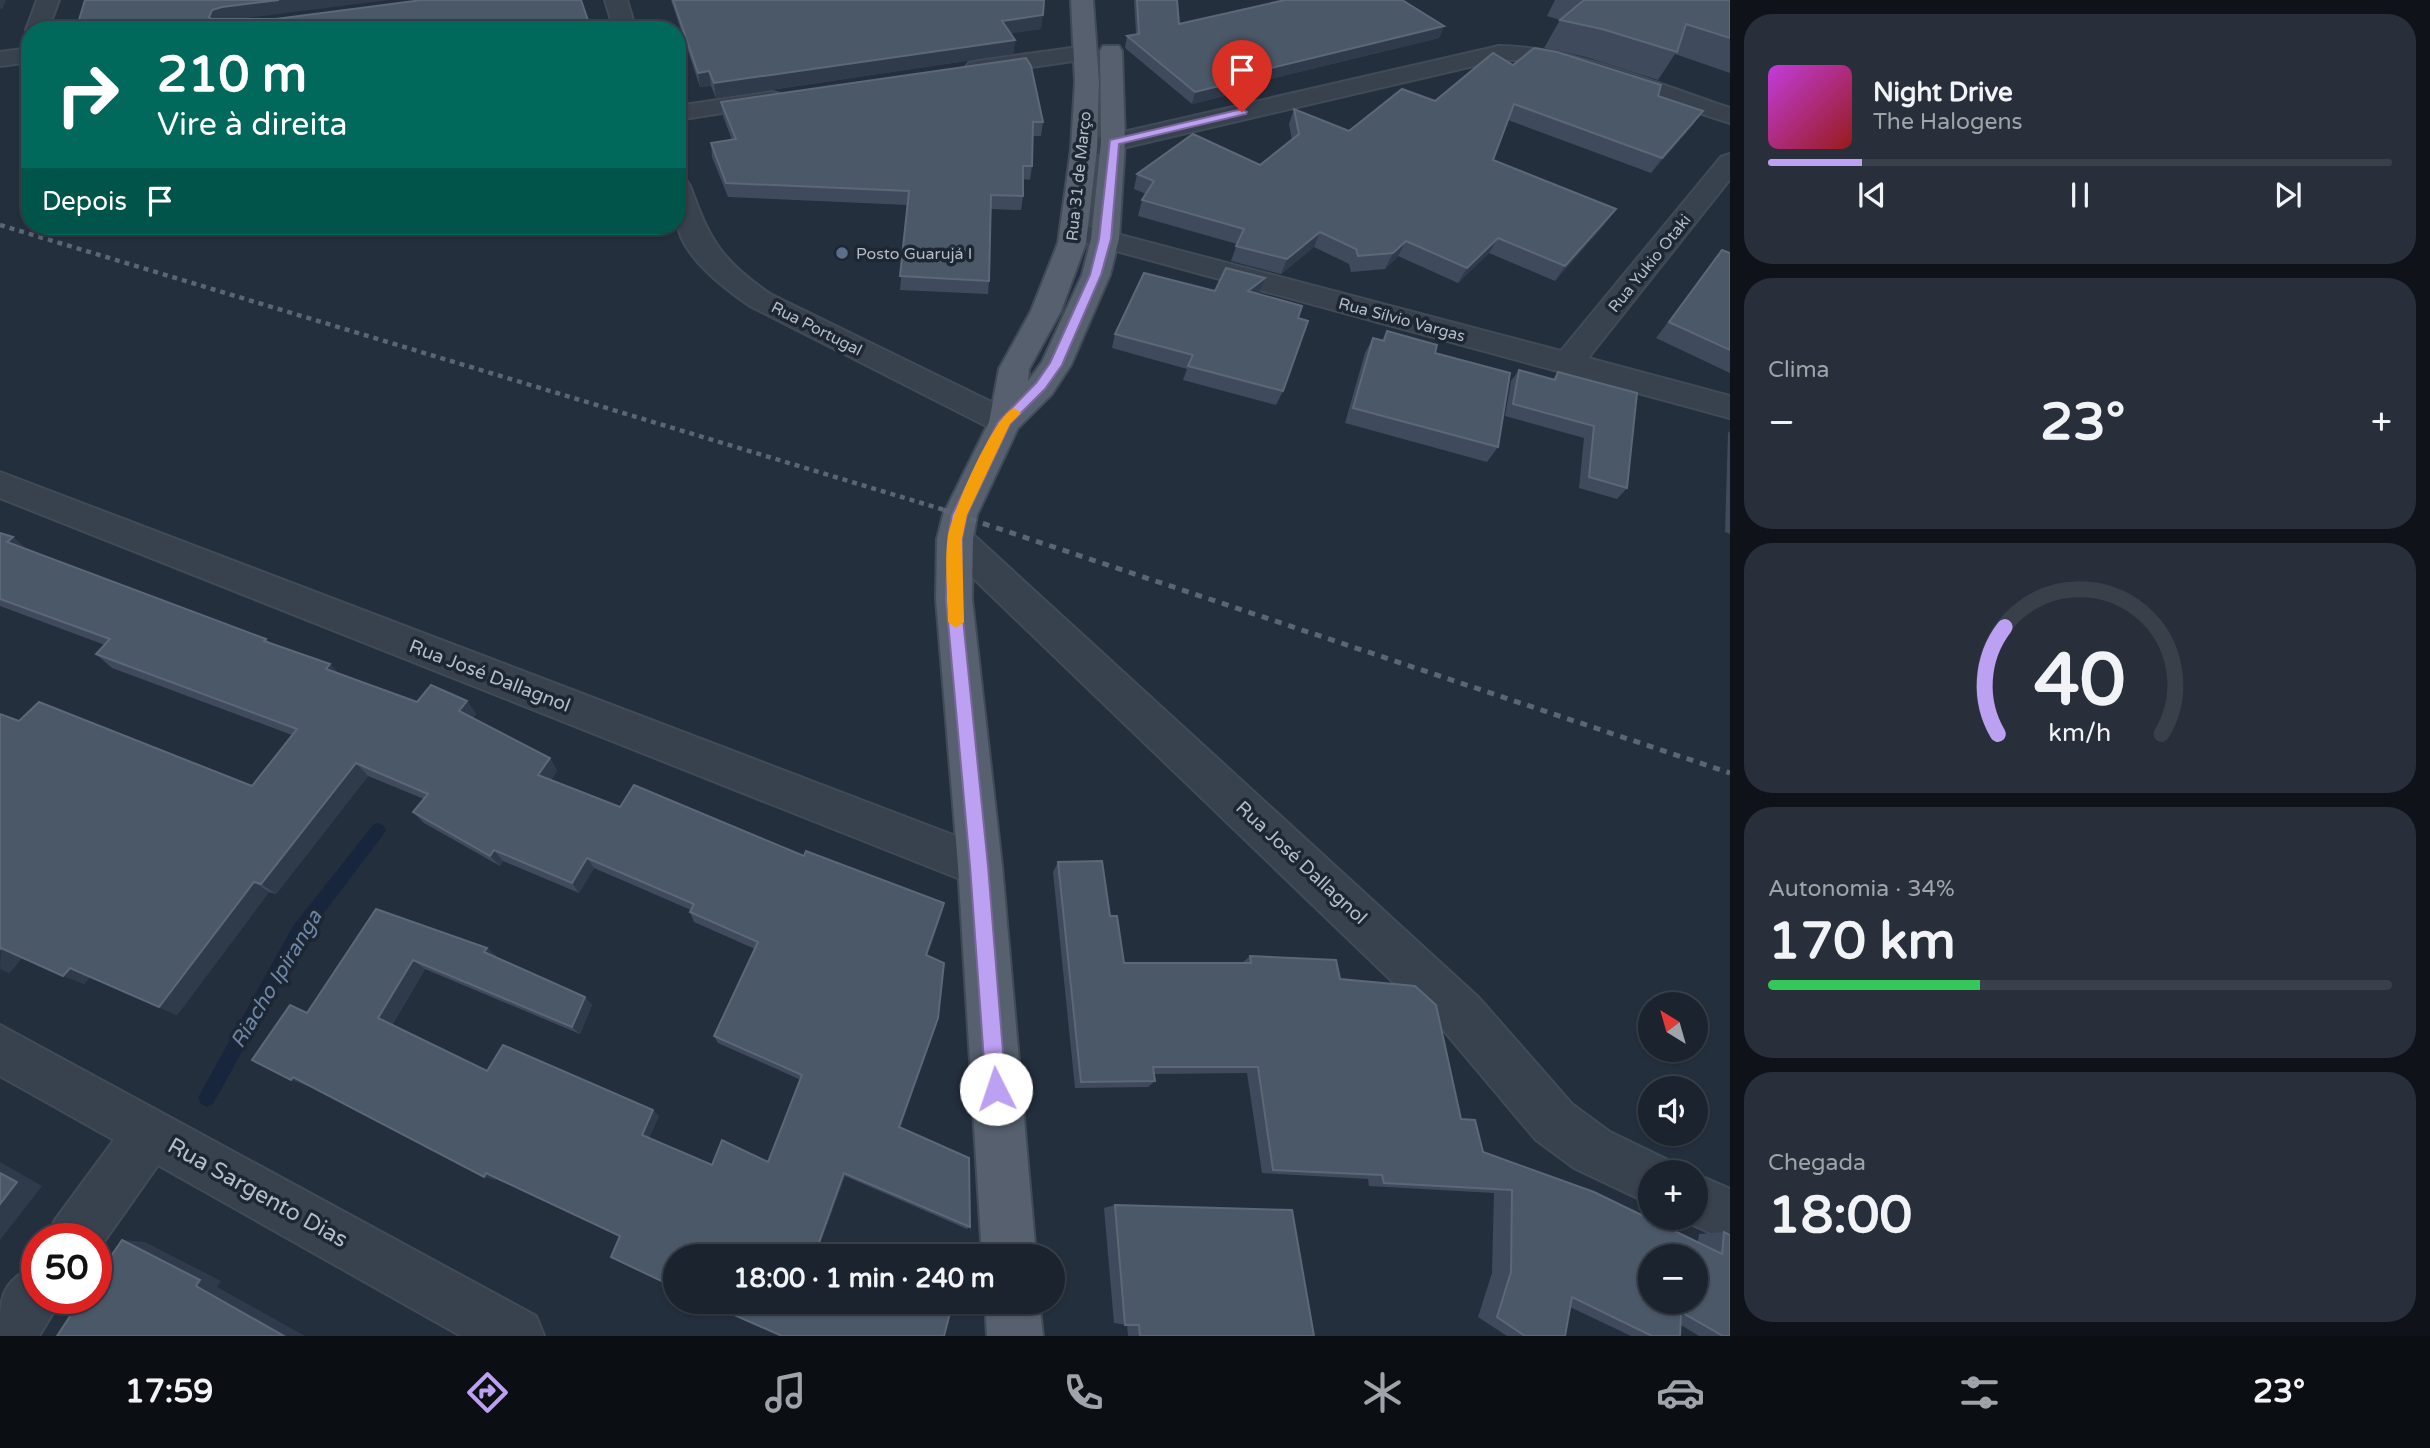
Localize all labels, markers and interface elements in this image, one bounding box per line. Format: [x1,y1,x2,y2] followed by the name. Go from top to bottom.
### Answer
[1212,40,1272,112] pin
[157,46,307,105] text: 210 m
[42,49,133,140] icon: right
[1223,51,1261,89] icon: arrive
[1873,77,2013,108] text: Night Drive
[157,106,348,144] text: Vire à direita
[1873,108,2022,136] text: The Halogens
[1062,110,1096,242] street label: Rua 31 de Março
[1853,176,1891,214] icon: previous
[2061,176,2099,214] icon: pause
[2269,176,2307,214] icon: next
[141,182,179,220] icon: arrive
[42,186,127,217] text: Depois
[1604,210,1695,317] street label: Rua Yukio Otaki
[856,244,972,264] place label: Posto Guarujá I
[834,245,850,261] marker: Posto Guarujá I
[1336,293,1467,346] street label: Rua Sílvio Vargas
[768,297,865,360] street label: Rua Portugal
[1768,356,1829,384] text: Clima
[2040,391,2125,454] text: 23°
[1768,400,1795,446] text: −
[2371,400,2392,446] text: +
[406,635,573,717] street label: Rua José Dallagnol
[2034,637,2126,725] text: 40
[2049,718,2111,748] text: km/h
[1231,796,1371,929] street label: Rua José Dallagnol
[1768,875,1955,903] text: Autonomia · 34%
[226,905,328,1053] water label: Riacho Ipiranga
[1768,910,1956,973] text: 170 km
[1638,992,1708,1062] north arrow
[1638,992,1708,1314] map controls
[959,1052,1033,1126] position arrow
[1638,1076,1708,1146] button: sound
[163,1132,352,1254] street label: Rua Sargento Dias
[1768,1149,1866,1177] text: Chegada
[1638,1160,1708,1230] button: +
[1768,1184,1912,1247] text: 18:00
[21,1223,112,1314] speed limit sign: 50
[1638,1244,1708,1314] button: −
[733,1263,995,1294] text: 18:00 · 1 min · 240 m
[463,1368,512,1417] icon: directions
[761,1368,810,1417] icon: music
[1059,1368,1108,1417] icon: phone
[1358,1368,1407,1417] icon: climate
[1656,1368,1705,1417] icon: car
[1955,1368,2004,1417] icon: filters
[125,1373,213,1411] text: 17:59
[2253,1373,2305,1411] text: 23°

